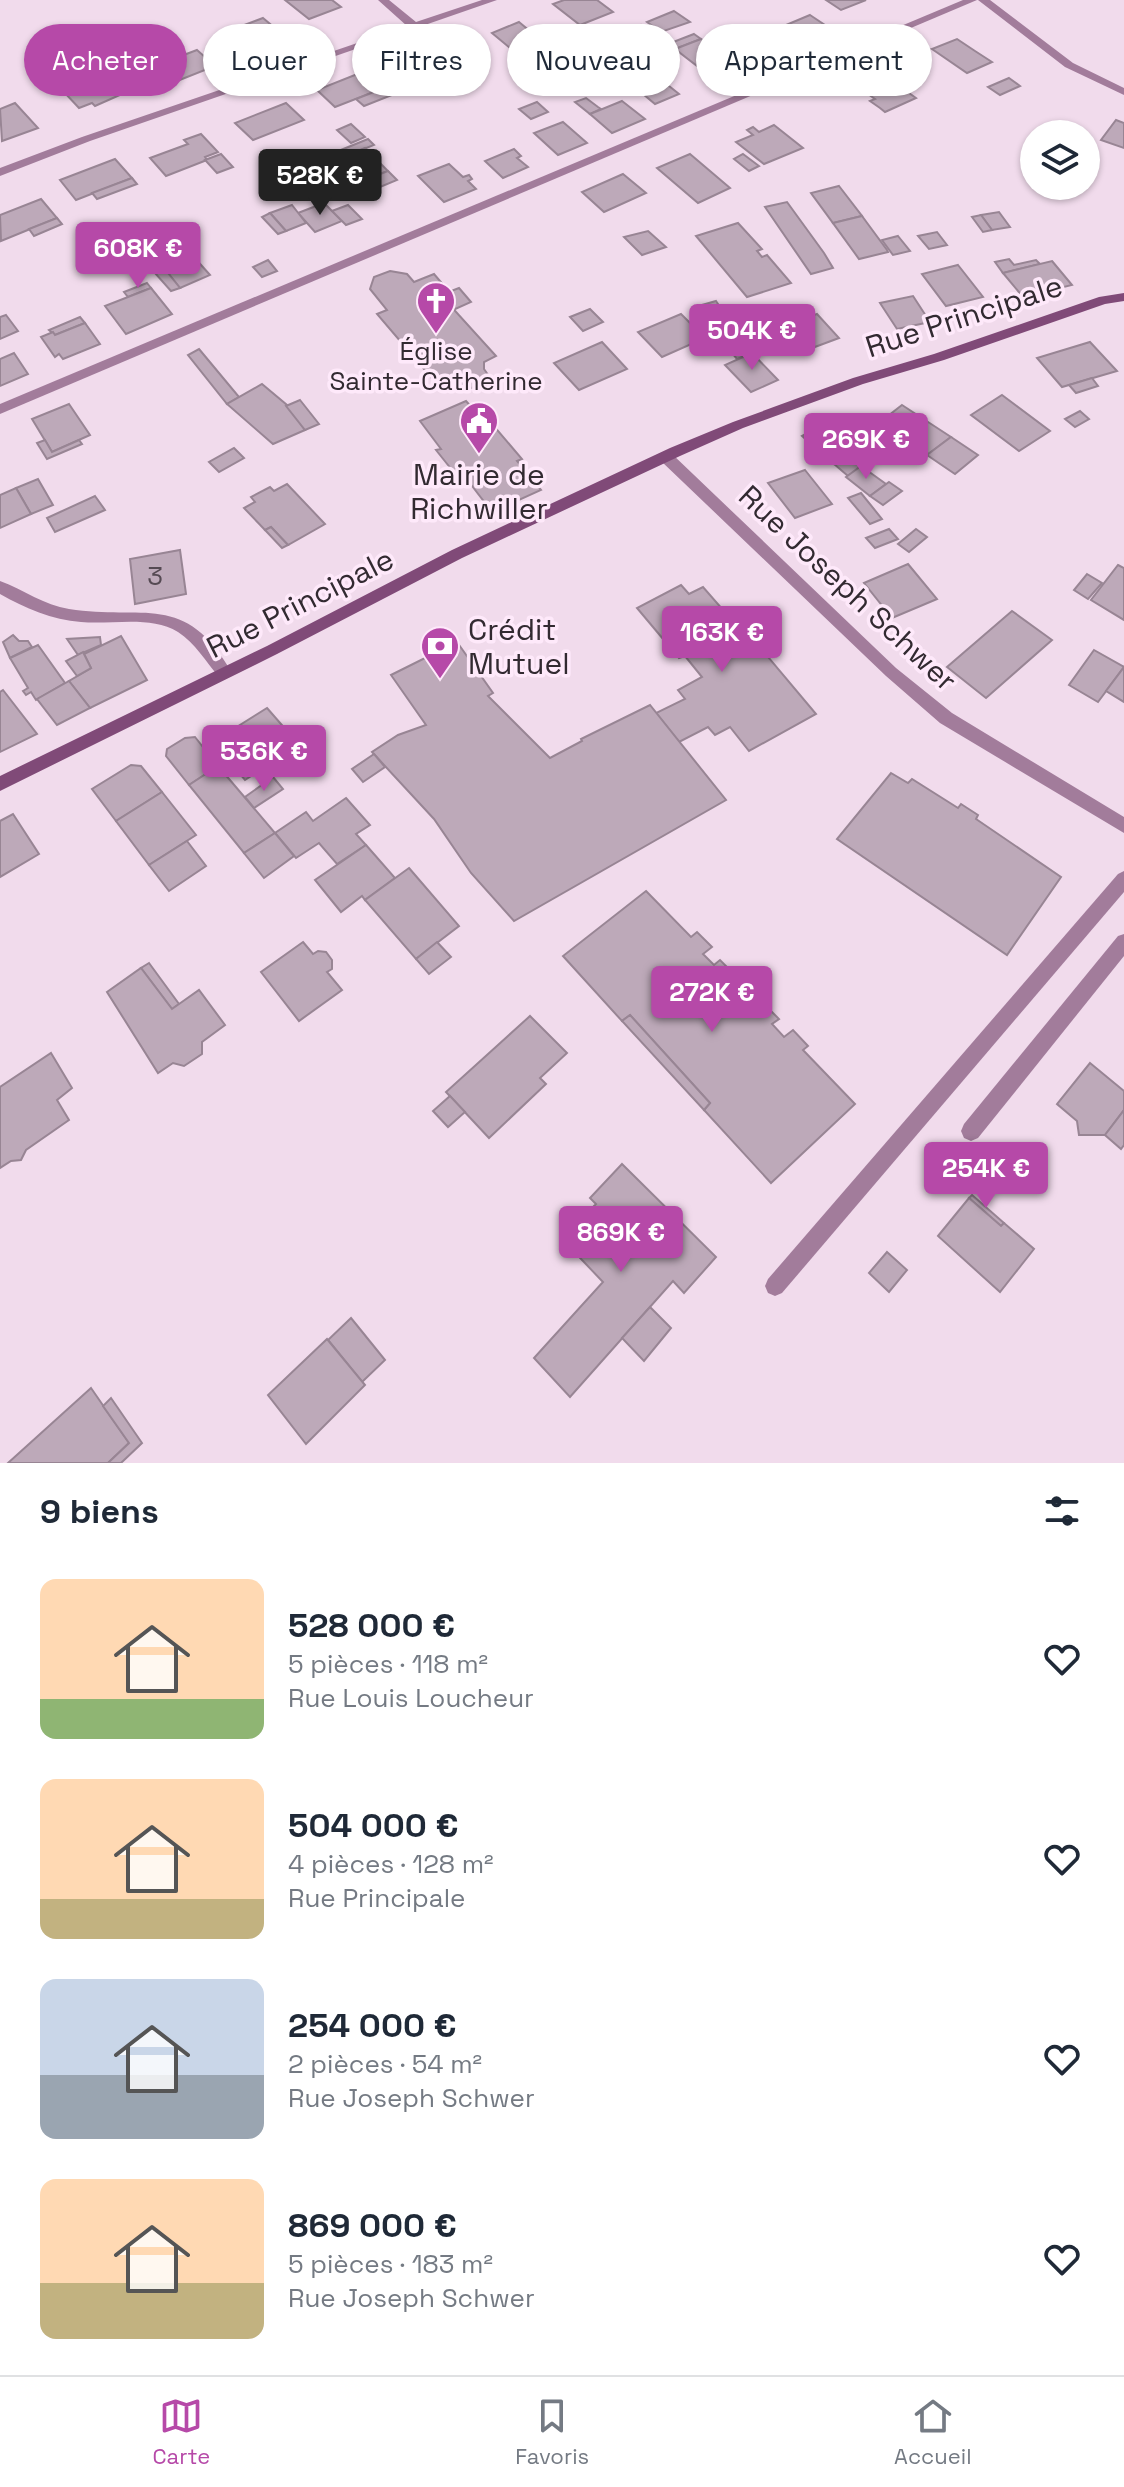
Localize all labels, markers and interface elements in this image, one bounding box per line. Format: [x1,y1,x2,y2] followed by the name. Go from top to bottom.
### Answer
[24,24,187,96] chip: Acheter
[203,24,336,96] chip: Louer
[352,24,491,96] chip: Filtres
[507,24,680,96] chip: Nouveau
[696,24,932,96] chip: Appartement
[1020,120,1100,200] map controls
[1020,120,1100,200] button: layers
[255,149,385,217] pin: 528K €
[277,158,363,192] text: 528K €
[73,222,203,290] pin: 608K €
[93,231,183,265] text: 608K €
[861,266,1067,366] street label: Rue Principale
[415,280,457,335] church icon: Église Sainte-Catherine
[687,304,817,372] pin: 504K €
[707,313,797,347] text: 504K €
[329,334,543,398] place label: Église Sainte-Catherine
[458,400,500,455] public building icon: Mairie de Richwiller
[801,413,931,481] pin: 269K €
[822,422,910,456] text: 269K €
[410,455,548,528] place label: Mairie de Richwiller
[731,477,965,699] street label: Rue Joseph Schwer
[200,539,400,667] street label: Rue Principale
[147,559,163,593] house number: 3
[657,606,787,674] pin: 163K €
[468,610,570,683] place label: Crédit Mutuel
[680,615,764,649] text: 163K €
[419,625,461,680] bank icon: Crédit Mutuel
[199,725,329,793] pin: 536K €
[220,734,308,768] text: 536K €
[647,966,777,1034] pin: 272K €
[669,975,755,1009] text: 272K €
[921,1142,1051,1210] pin: 254K €
[942,1151,1030,1185] text: 254K €
[556,1206,686,1274] pin: 869K €
[577,1215,665,1249] text: 869K €
[1040,1489,1084,1533] icon: filters
[40,1490,159,1533] text: 9 biens
[288,1604,455,1647] text: 528 000 €
[104,1611,200,1707] icon: home
[1040,1637,1084,1681] icon: heart
[288,1647,488,1681] text: 5 pièces · 118 m²
[288,1681,534,1715] text: Rue Louis Loucheur
[288,1804,458,1847] text: 504 000 €
[104,1811,200,1907] icon: home
[1040,1837,1084,1881] icon: heart
[288,1847,494,1881] text: 4 pièces · 128 m²
[288,1881,466,1915] text: Rue Principale
[288,2004,457,2047] text: 254 000 €
[104,2011,200,2107] icon: home
[1040,2037,1084,2081] icon: heart
[288,2047,482,2081] text: 2 pièces · 54 m²
[288,2081,535,2115] text: Rue Joseph Schwer
[288,2204,457,2247] text: 869 000 €
[104,2211,200,2307] icon: home
[1040,2237,1084,2281] icon: heart
[288,2247,493,2281] text: 5 pièces · 183 m²
[288,2281,535,2315] text: Rue Joseph Schwer
[152,2394,210,2470] tab: Carte
[515,2394,589,2470] tab: Favoris
[894,2394,972,2470] tab: Accueil

